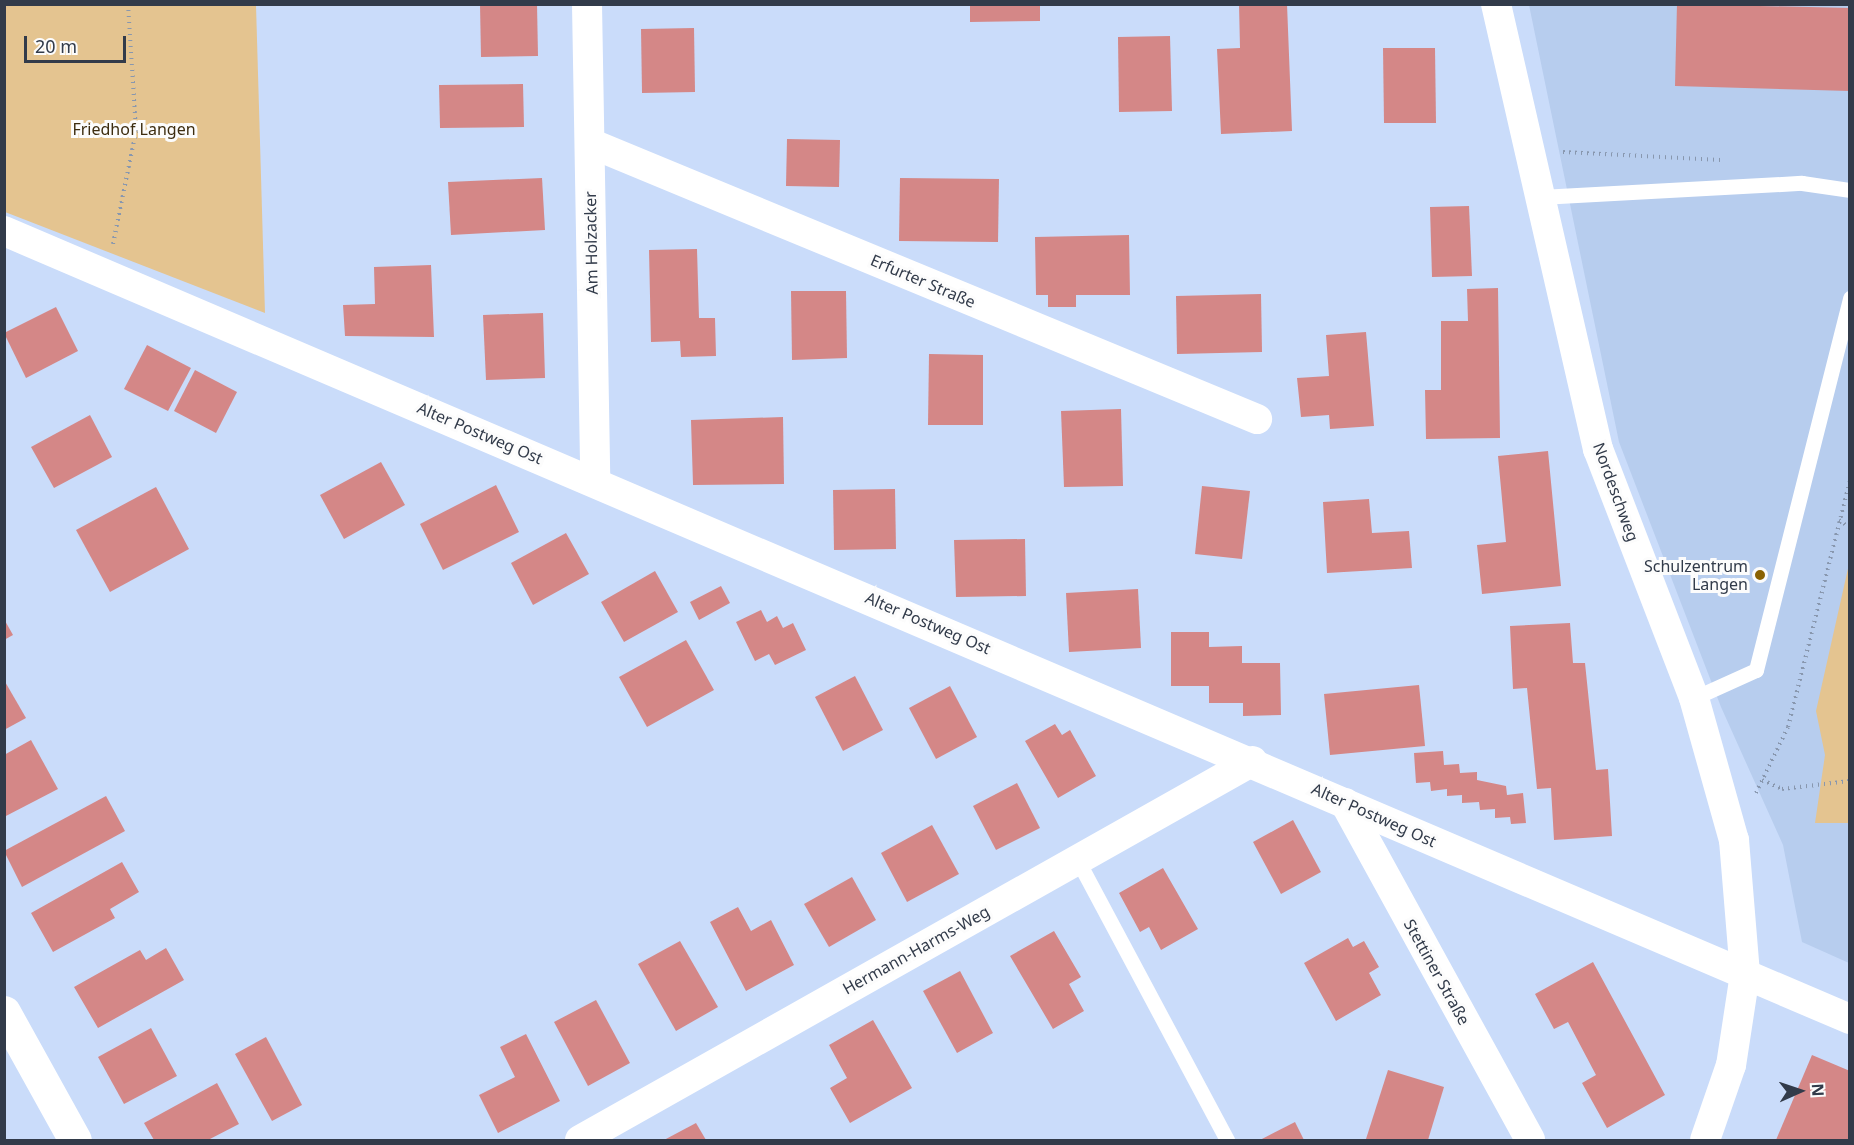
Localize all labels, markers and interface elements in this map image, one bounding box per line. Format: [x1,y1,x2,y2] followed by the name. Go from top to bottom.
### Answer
[27,24,129,62] scale bar
[35,34,77,58] text: 20 m
[72,119,196,139] park label: Friedhof Langen
[580,191,602,295] street label: Am Holzacker
[868,250,978,312] street label: Erfurter Straße
[414,398,546,468] street label: Alter Postweg Ost
[1589,440,1643,544] street label: Nordeschweg
[1644,556,1748,594] place label: Schulzentrum Langen
[1753,568,1767,582] marker: Schulzentrum Langen
[862,588,994,658] street label: Alter Postweg Ost
[1309,779,1439,851] street label: Alter Postweg Ost
[839,902,993,998] street label: Hermann-Harms-Weg
[1400,916,1474,1028] street label: Stettiner Straße
[1770,1061,1830,1121] north arrow
[1807,1083,1829,1097] text: N

